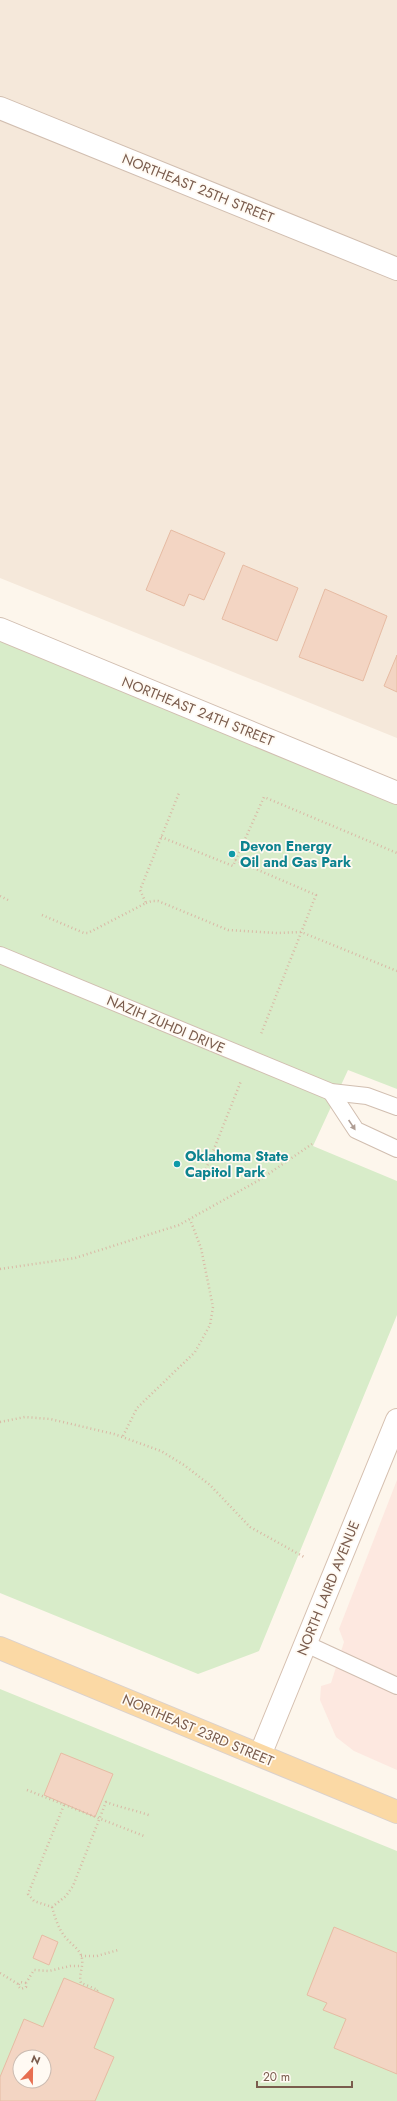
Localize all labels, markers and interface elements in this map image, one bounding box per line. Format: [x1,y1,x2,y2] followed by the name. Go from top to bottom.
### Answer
[119,148,277,228] street label: NORTHEAST 25TH STREET
[119,671,277,751] street label: NORTHEAST 24TH STREET
[240,836,351,872] place label: Devon Energy Oil and Gas Park
[227,849,237,859] marker: Devon Energy Oil and Gas Park
[104,990,228,1058] street label: NAZIH ZUHDI DRIVE
[348,1120,356,1130] one-way arrow
[185,1146,289,1182] place label: Oklahoma State Capitol Park
[172,1159,182,1169] marker: Oklahoma State Capitol Park
[292,1518,364,1658] street label: NORTH LAIRD AVENUE
[119,1689,277,1771] street label: NORTHEAST 23RD STREET
[12,2049,52,2089] north arrow
[29,2051,43,2069] text: N
[257,2063,352,2089] scale bar
[263,2068,290,2086] text: 20 m

